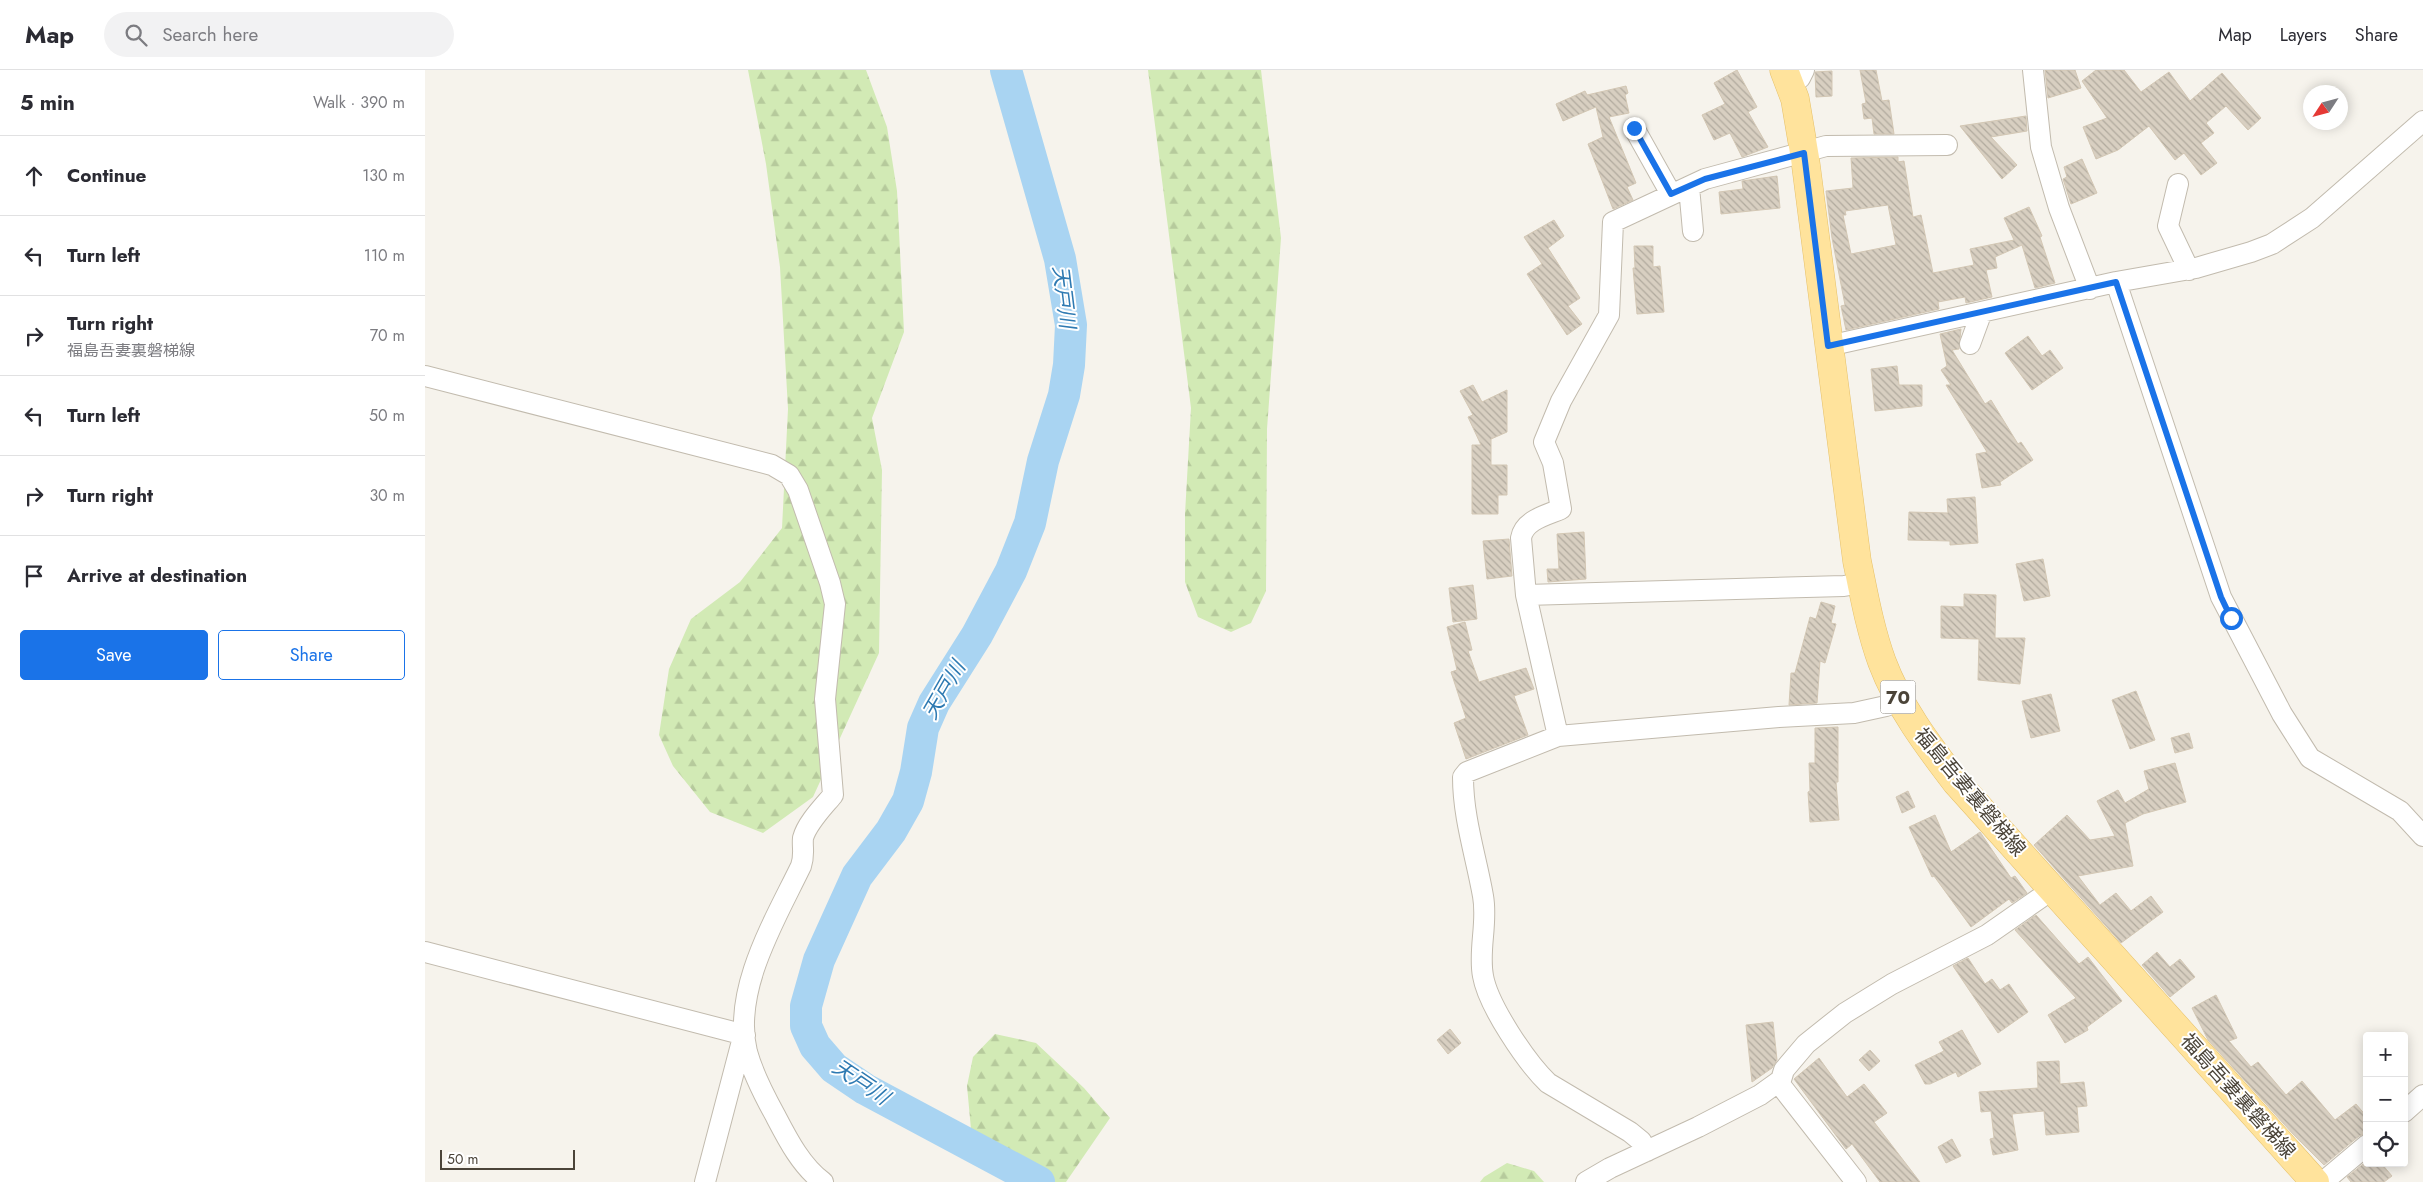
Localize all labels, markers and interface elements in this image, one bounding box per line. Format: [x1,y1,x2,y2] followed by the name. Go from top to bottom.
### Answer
[104,12,454,57] search box
[25,17,74,52] text: Map
[122,21,150,49] icon: search
[162,21,258,48] text: Search here
[2218,22,2252,48] text: Map
[2280,22,2327,48] text: Layers
[2355,22,2398,48] text: Share
[2303,85,2348,130] north arrow
[20,88,75,118] text: 5 min
[313,91,405,114] text: Walk · 390 m
[1623,117,1646,140] route end
[20,162,48,190] icon: ahead
[67,162,146,189] text: Continue
[362,164,405,187] text: 130 m
[20,242,48,270] icon: left
[67,242,140,269] text: Turn left
[364,244,405,267] text: 110 m
[1045,264,1083,332] water label: 天戸川
[67,310,153,337] text: Turn right
[20,322,48,350] icon: right
[370,324,405,347] text: 70 m
[67,339,195,362] text: 福島吾妻裏磐梯線
[20,402,48,430] icon: left
[67,402,140,429] text: Turn left
[369,404,405,427] text: 50 m
[20,482,48,510] icon: right
[67,482,153,509] text: Turn right
[369,484,405,507] text: 30 m
[20,562,48,590] icon: arrive
[67,562,247,589] text: Arrive at destination
[2220,607,2243,630] route start
[20,630,208,680] button: Save
[218,630,405,680] button: Share
[915,653,974,725] water label: 天戸川
[1881,680,1915,714] road number: 70
[1907,721,2033,863] street label: 福島吾妻裏磐梯線
[2174,1027,2302,1165] street label: 福島吾妻裏磐梯線
[2363,1032,2408,1167] map controls
[2363,1032,2408,1077] button: +
[826,1052,897,1113] water label: 天戸川
[2363,1077,2408,1122] button: −
[2363,1122,2408,1167] button: locate
[440,1147,575,1170] scale bar
[447,1149,478,1169] text: 50 m

